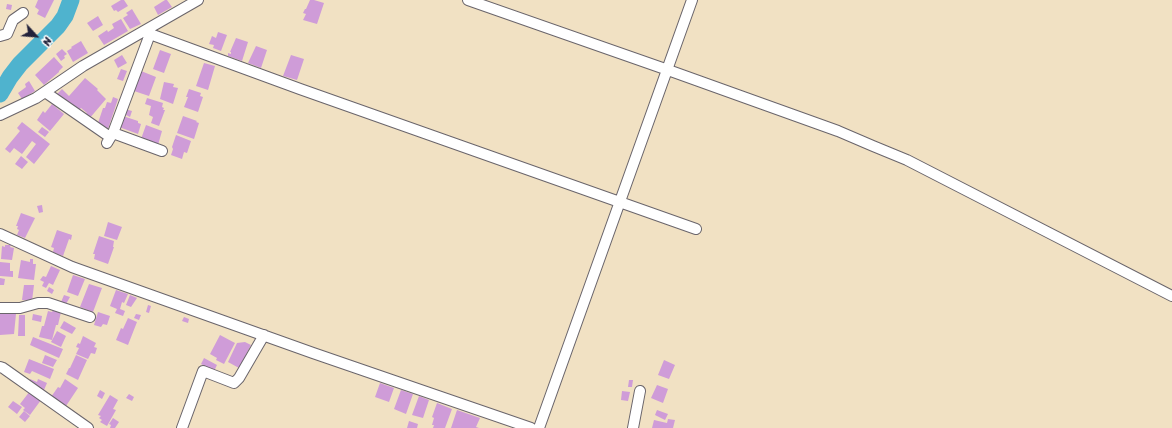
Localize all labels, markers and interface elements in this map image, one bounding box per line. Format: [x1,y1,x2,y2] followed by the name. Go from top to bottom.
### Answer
[16,16,56,56] north arrow
[37,34,57,49] text: N

